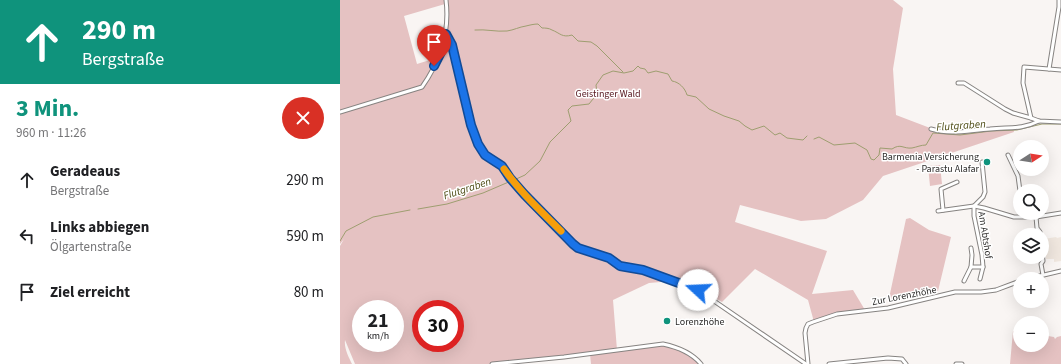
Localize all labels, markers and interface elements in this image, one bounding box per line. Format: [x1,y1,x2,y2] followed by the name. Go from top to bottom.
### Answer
[82,10,156,50] text: 290 m
[16,16,68,68] icon: ahead
[417,25,451,66] pin
[423,31,445,53] icon: arrive
[82,47,164,72] text: Bergstraße
[575,87,641,101] park label: Geistinger Wald
[16,91,79,126] text: 3 Min.
[282,97,324,139] button: close
[936,116,986,135] water label: Flutgraben
[16,124,86,142] text: 960 m · 11:26
[1013,140,1049,176] north arrow
[1013,140,1049,352] map controls
[882,150,980,176] place label: Barmenia Versicherung - Parastu Alafar
[982,157,992,167] marker: Barmenia Versicherung - Parastu Alafar
[50,161,120,182] text: Geradeaus
[16,169,38,191] icon: ahead
[286,170,324,191] text: 290 m
[441,174,493,203] water label: Flutgraben
[50,182,109,200] text: Bergstraße
[1013,184,1049,220] button: search
[974,210,996,261] street label: Am Abtshof
[50,217,149,238] text: Links abbiegen
[16,225,38,247] icon: left
[286,226,324,247] text: 590 m
[1013,228,1049,264] button: layers
[50,238,131,256] text: Ölgartenstraße
[677,269,719,311] position arrow
[1013,272,1049,308] button: +
[16,281,38,303] icon: arrive
[50,282,130,303] text: Ziel erreicht
[294,282,324,303] text: 80 m
[871,283,938,309] street label: Zur Lorenzhöhe
[412,300,464,352] speed limit sign: 30
[367,307,389,335] text: 21
[675,315,725,329] place label: Lorenzhöhe
[662,316,672,326] marker: Lorenzhöhe
[1013,316,1049,352] button: −
[367,329,389,343] text: km/h

